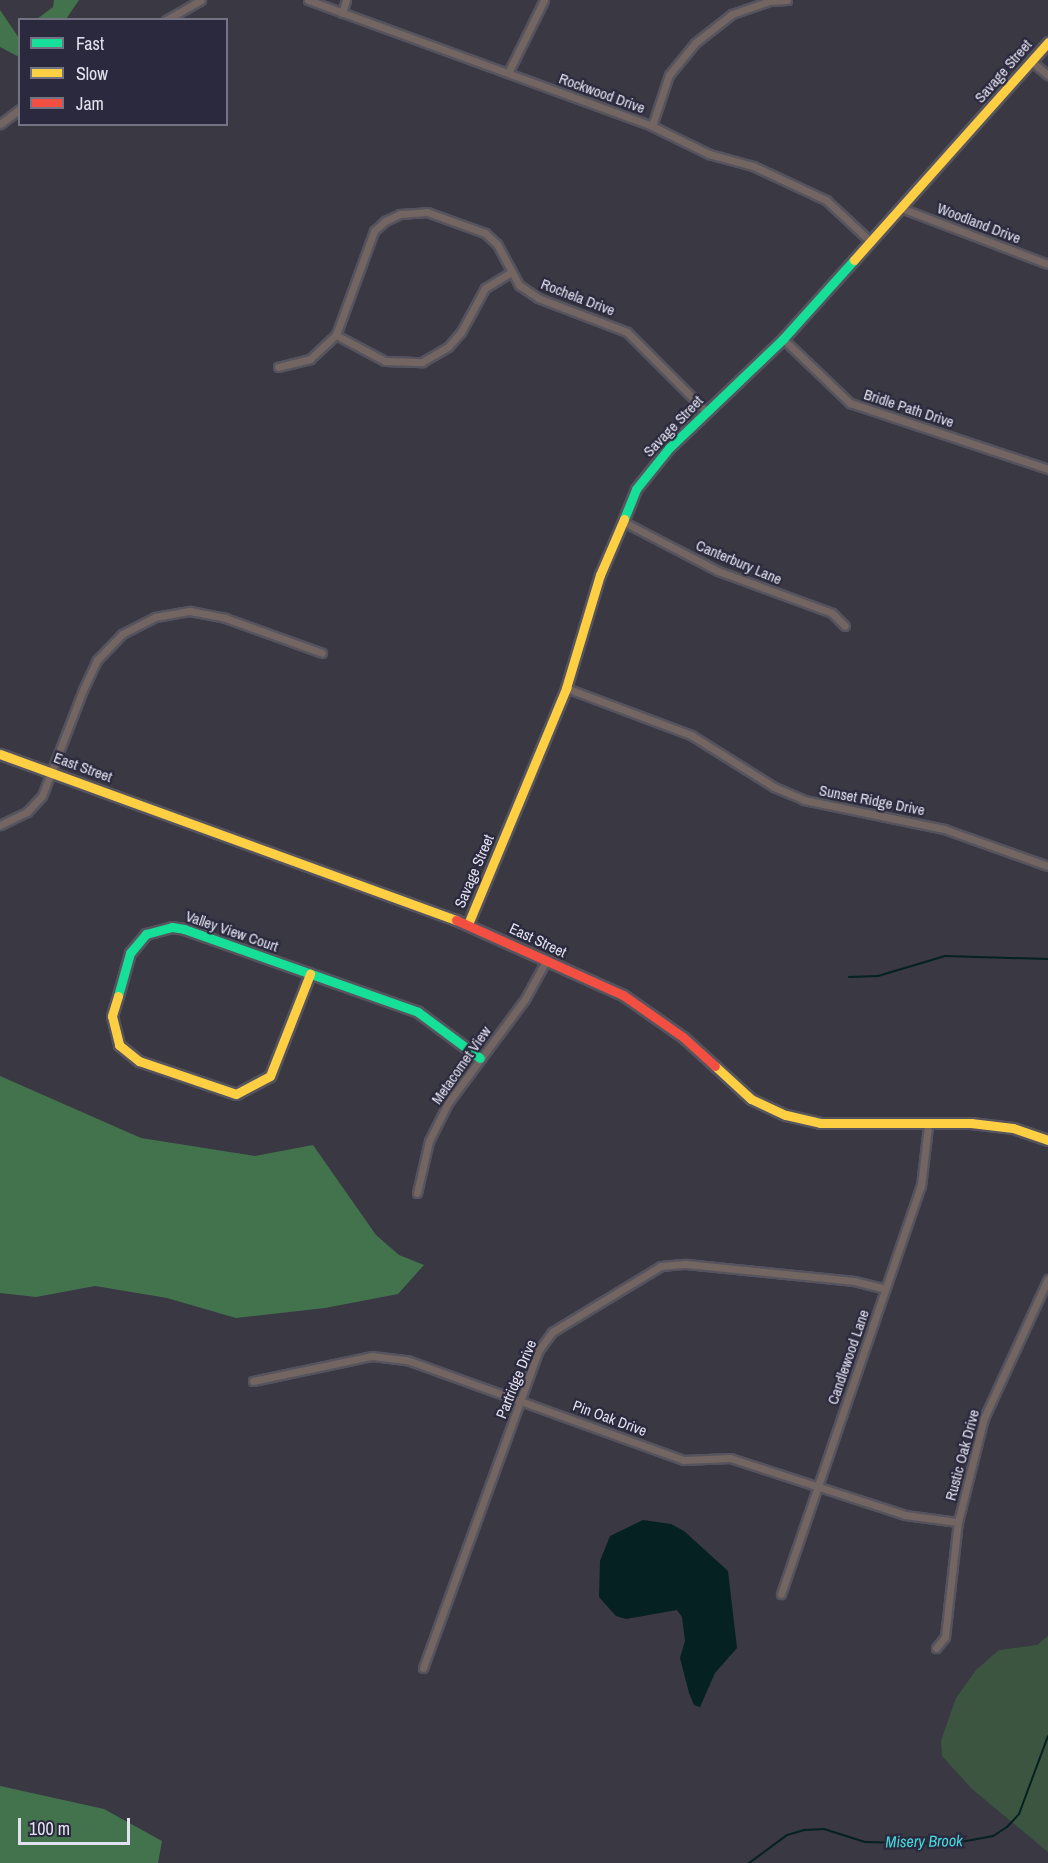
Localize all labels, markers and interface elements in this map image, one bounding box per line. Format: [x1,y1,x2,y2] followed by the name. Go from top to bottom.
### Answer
[18,18,228,126] legend
[76,31,104,56] text: Fast
[971,36,1035,106] street label: Savage Street
[76,61,108,86] text: Slow
[557,69,647,117] street label: Rockwood Drive
[76,91,104,116] text: Jam
[935,199,1023,247] street label: Woodland Drive
[538,275,618,319] street label: Rochela Drive
[862,385,956,431] street label: Bridle Path Drive
[639,392,707,460] street label: Savage Street
[693,536,785,588] street label: Canterbury Lane
[51,748,115,786] street label: East Street
[818,781,926,819] street label: Sunset Ridge Drive
[450,832,498,910] street label: Savage Street
[183,907,281,955] street label: Valley View Court
[507,919,569,961] street label: East Street
[427,1022,495,1108] street label: Metacomet View
[823,1307,873,1407] street label: Candlewood Lane
[492,1337,540,1421] street label: Partridge Drive
[571,1396,649,1440] street label: Pin Oak Drive
[941,1407,983,1503] street label: Rustic Oak Drive
[21,1806,134,1844] scale bar
[29,1816,70,1841] text: 100 m
[885,1831,963,1851] water label: Misery Brook

